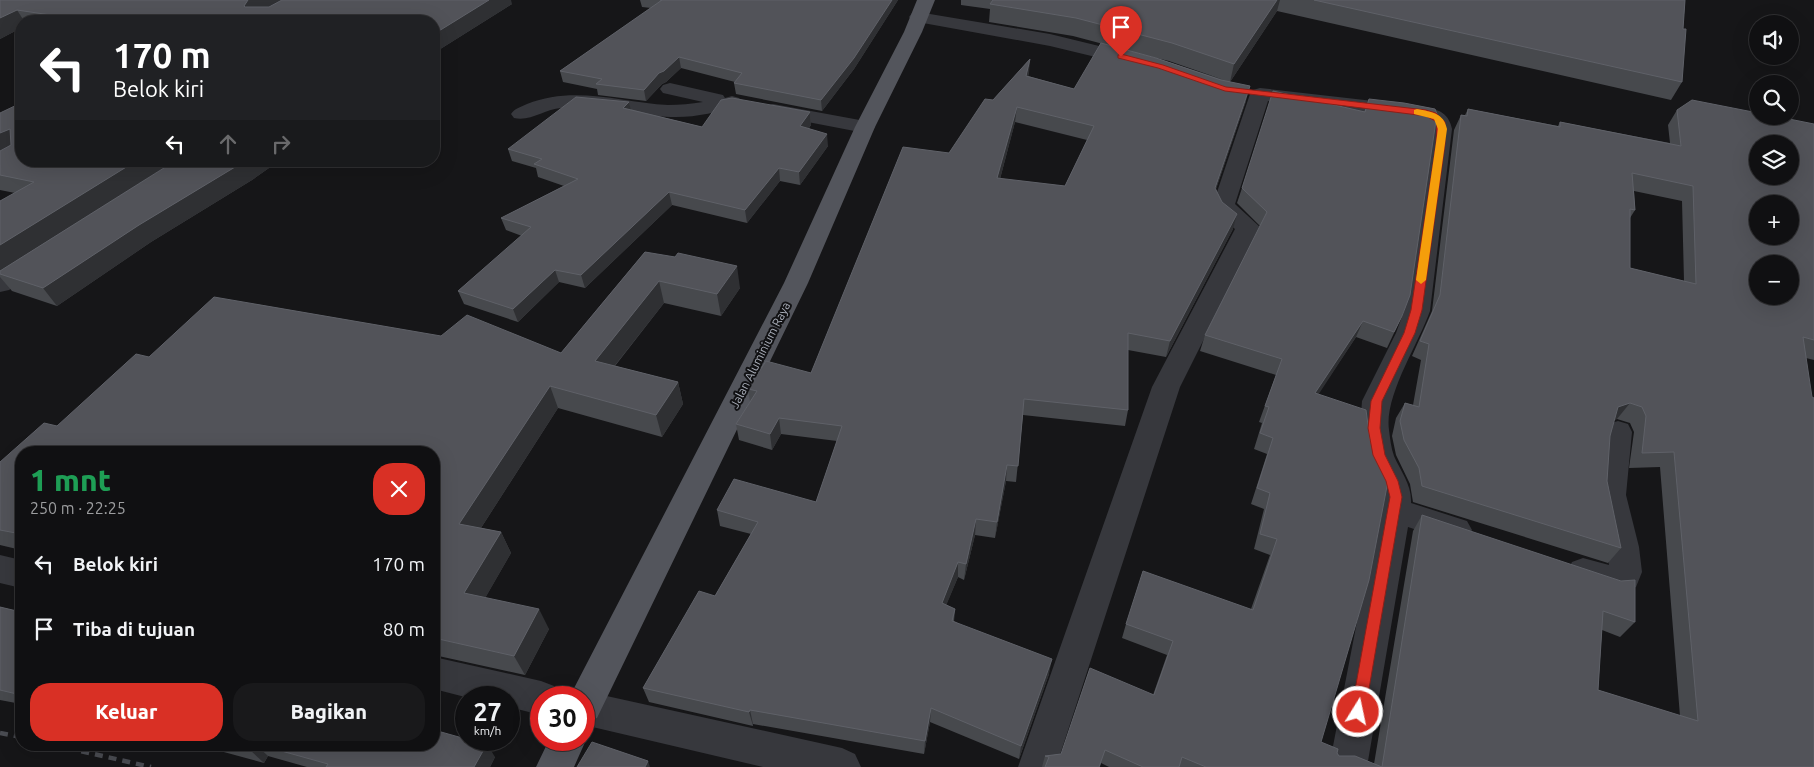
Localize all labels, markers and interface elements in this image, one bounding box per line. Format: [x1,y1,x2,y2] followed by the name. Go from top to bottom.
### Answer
[1100,6,1142,57] pin
[1107,13,1135,41] icon: arrive
[1749,15,1799,305] map controls
[1749,15,1799,65] button: sound
[30,35,95,100] icon: left
[113,35,211,75] text: 170 m
[1749,75,1799,125] button: search
[113,76,204,101] text: Belok kiri
[161,130,189,158] icon: left
[214,130,242,158] icon: ahead
[267,130,295,158] icon: right
[1749,135,1799,185] button: layers
[1749,195,1799,245] button: +
[1749,255,1799,305] button: −
[728,300,792,410] street label: Jalan Aluminium Raya
[30,463,111,497] text: 1 mnt
[373,463,425,515] button: close
[30,499,126,517] text: 250 m · 22:25
[30,550,58,578] icon: left
[73,553,158,575] text: Belok kiri
[372,553,425,575] text: 170 m
[30,615,58,643] icon: arrive
[73,618,195,640] text: Tiba di tujuan
[383,618,425,640] text: 80 m
[30,683,223,741] button: Keluar
[233,683,425,741] button: Bagikan
[1331,685,1383,737] position arrow
[530,686,595,751] speed limit sign: 30
[473,698,502,726] text: 27
[474,724,501,737] text: km/h

